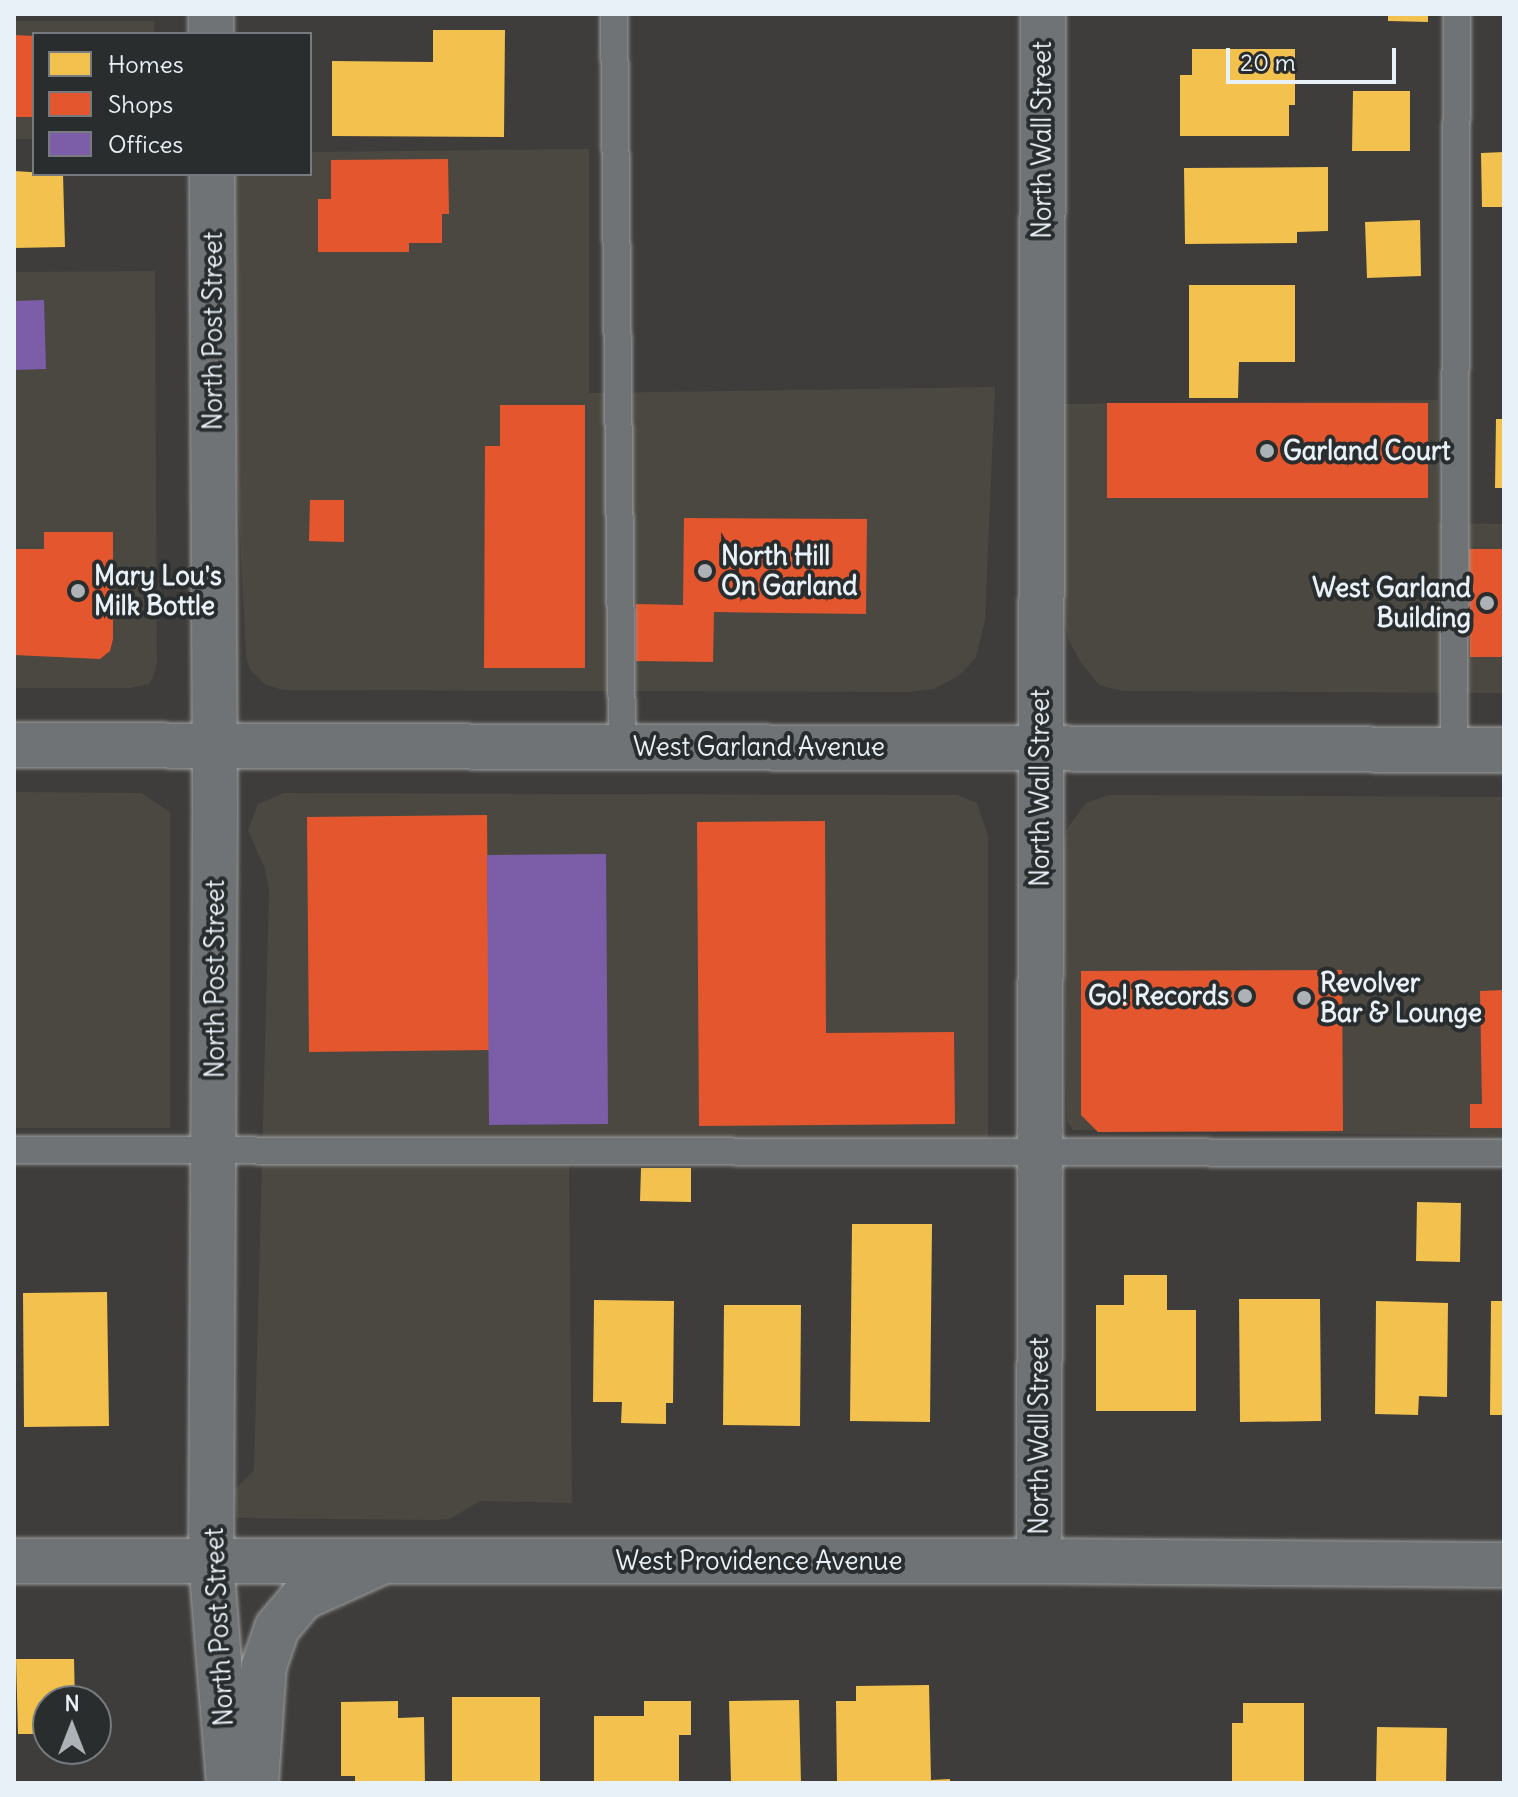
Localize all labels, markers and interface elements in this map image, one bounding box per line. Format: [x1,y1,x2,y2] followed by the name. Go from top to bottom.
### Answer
[32,32,312,176] legend
[1230,32,1400,82] scale bar
[1026,41,1058,239] street label: North Wall Street
[1240,47,1296,77] text: 20 m
[108,49,184,79] text: Homes
[108,89,173,119] text: Shops
[108,129,183,159] text: Offices
[197,232,229,430] street label: North Post Street
[1283,435,1450,467] place label: Garland Court
[1258,442,1276,460] marker: Garland Court
[721,540,858,602] place label: North Hill On Garland
[94,560,222,622] place label: Mary Lou's Milk Bottle
[696,562,714,580] marker: North Hill On Garland
[1312,572,1471,634] place label: West Garland Building
[69,582,87,600] marker: Mary Lou's Milk Bottle
[1478,594,1496,612] marker: West Garland Building
[1024,689,1056,887] street label: North Wall Street
[633,731,885,763] street label: West Garland Avenue
[199,880,231,1078] street label: North Post Street
[1320,967,1482,1028] place label: Revolver Bar & Lounge
[1088,980,1229,1012] place label: Go! Records
[1236,987,1254,1005] marker: Go! Records
[1295,989,1313,1007] marker: Revolver Bar & Lounge
[1023,1337,1055,1535] street label: North Wall Street
[198,1527,240,1727] street label: North Post Street
[616,1545,902,1577] street label: West Providence Avenue
[32,1685,112,1765] north arrow
[64,1689,80,1717] text: N

